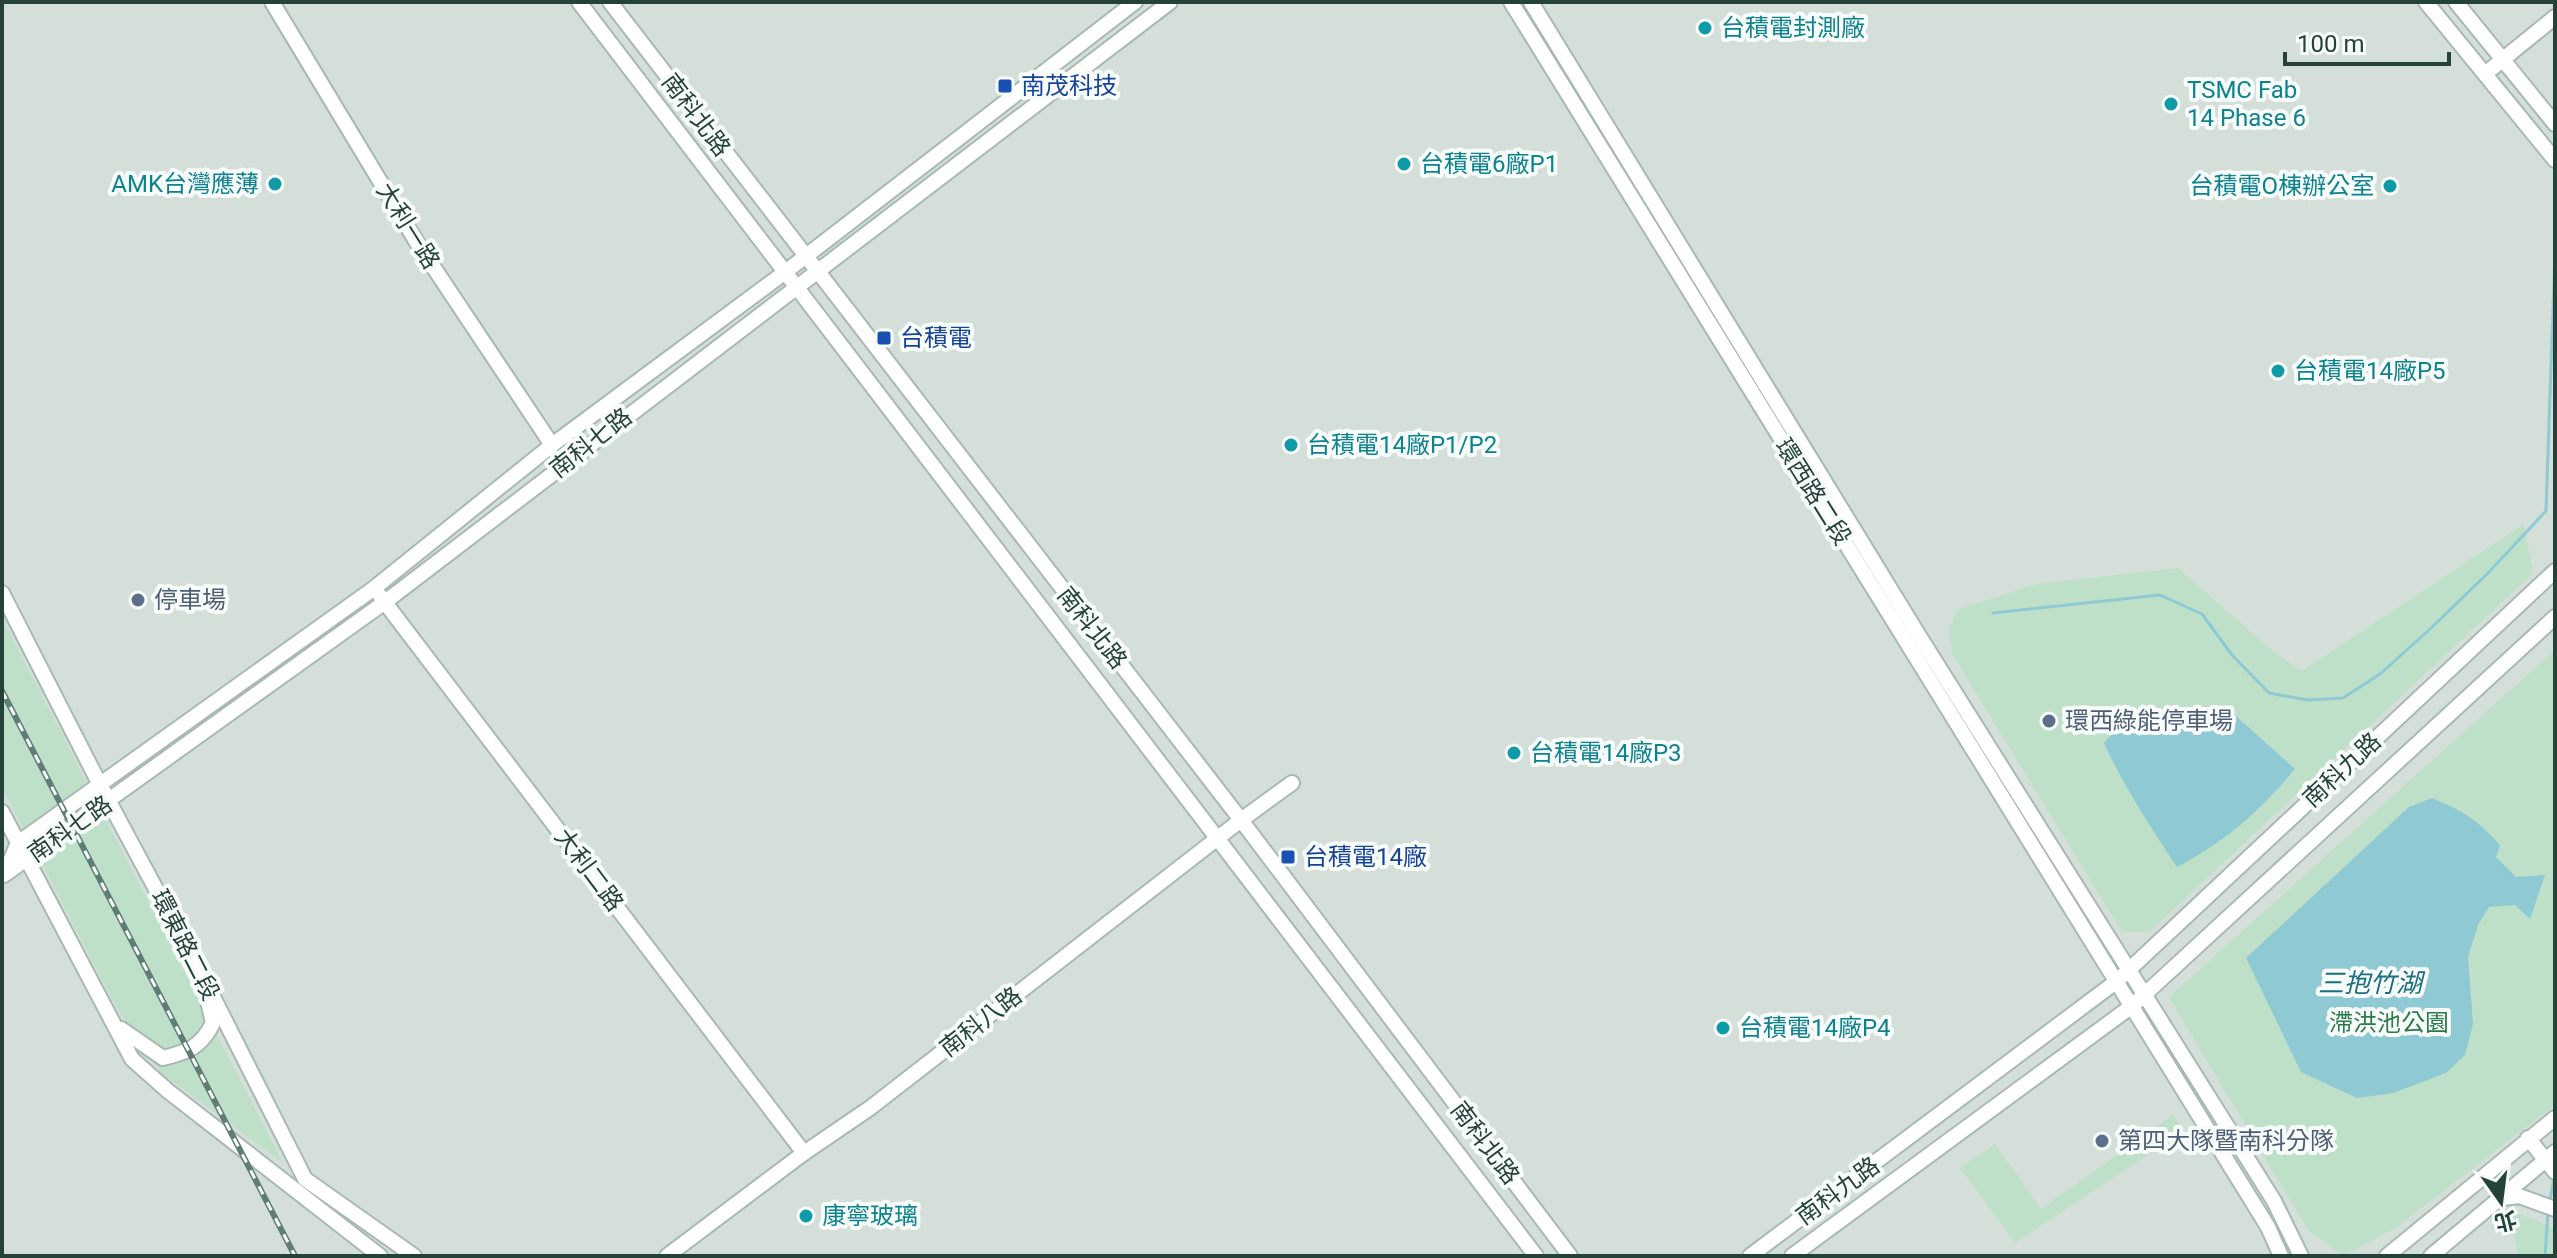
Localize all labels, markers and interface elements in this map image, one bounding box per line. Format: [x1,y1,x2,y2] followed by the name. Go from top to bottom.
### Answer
[1721,14,1865,42] place label: 台積電封測廠
[2285,16,2449,66] scale bar
[1696,19,1714,37] marker: 台積電封測廠
[2297,30,2364,58] text: 100 m
[656,68,736,162] street label: 南科北路
[1021,72,1117,100] place label: 南茂科技
[2187,76,2306,132] place label: TSMC Fab 14 Phase 6
[996,77,1014,95] marker: 南茂科技
[2162,95,2180,113] marker: TSMC Fab 14 Phase 6
[1420,150,1558,178] place label: 台積電6廠P1
[1395,155,1413,173] marker: 台積電6廠P1
[111,170,259,198] place label: AMK台灣應薄
[2189,172,2374,200] place label: 台積電O棟辦公室
[266,175,284,193] marker: AMK台灣應薄
[2381,177,2399,195] marker: 台積電O棟辦公室
[371,178,445,274] street label: 大利一路
[900,324,972,352] place label: 台積電
[875,329,893,347] marker: 台積電
[2294,357,2446,385] place label: 台積電14廠P5
[2269,362,2287,380] marker: 台積電14廠P5
[545,402,637,484] street label: 南科七路
[1307,431,1497,459] place label: 台積電14廠P1/P2
[1769,434,1857,550] street label: 環西路二段
[1282,436,1300,454] marker: 台積電14廠P1/P2
[1051,582,1133,674] street label: 南科北路
[154,586,226,614] place label: 停車場
[129,591,147,609] marker: 停車場
[2065,707,2233,735] place label: 環西綠能停車場
[2040,712,2058,730] marker: 環西綠能停車場
[2297,727,2387,813] street label: 南科九路
[1530,739,1682,767] place label: 台積電14廠P3
[1505,744,1523,762] marker: 台積電14廠P3
[23,790,117,868] street label: 南科七路
[549,823,629,917] street label: 大利二路
[1304,843,1427,871] place label: 台積電14廠
[1279,848,1297,866] marker: 台積電14廠
[145,885,225,1005] street label: 環東路二段
[2318,968,2426,998] water label: 三抱竹湖
[935,981,1027,1063] street label: 南科八路
[2329,1009,2449,1037] park label: 滯洪池公園
[1739,1014,1891,1042] place label: 台積電14廠P4
[1714,1019,1732,1037] marker: 台積電14廠P4
[1445,1096,1525,1190] street label: 南科北路
[2118,1127,2334,1155] place label: 第四大隊暨南科分隊
[2093,1132,2111,1150] marker: 第四大隊暨南科分隊
[1791,1151,1885,1231] street label: 南科九路
[2461,1162,2541,1242] north arrow
[822,1202,918,1230] place label: 康寧玻璃
[2492,1206,2519,1236] text: 北
[797,1207,815,1225] marker: 康寧玻璃

